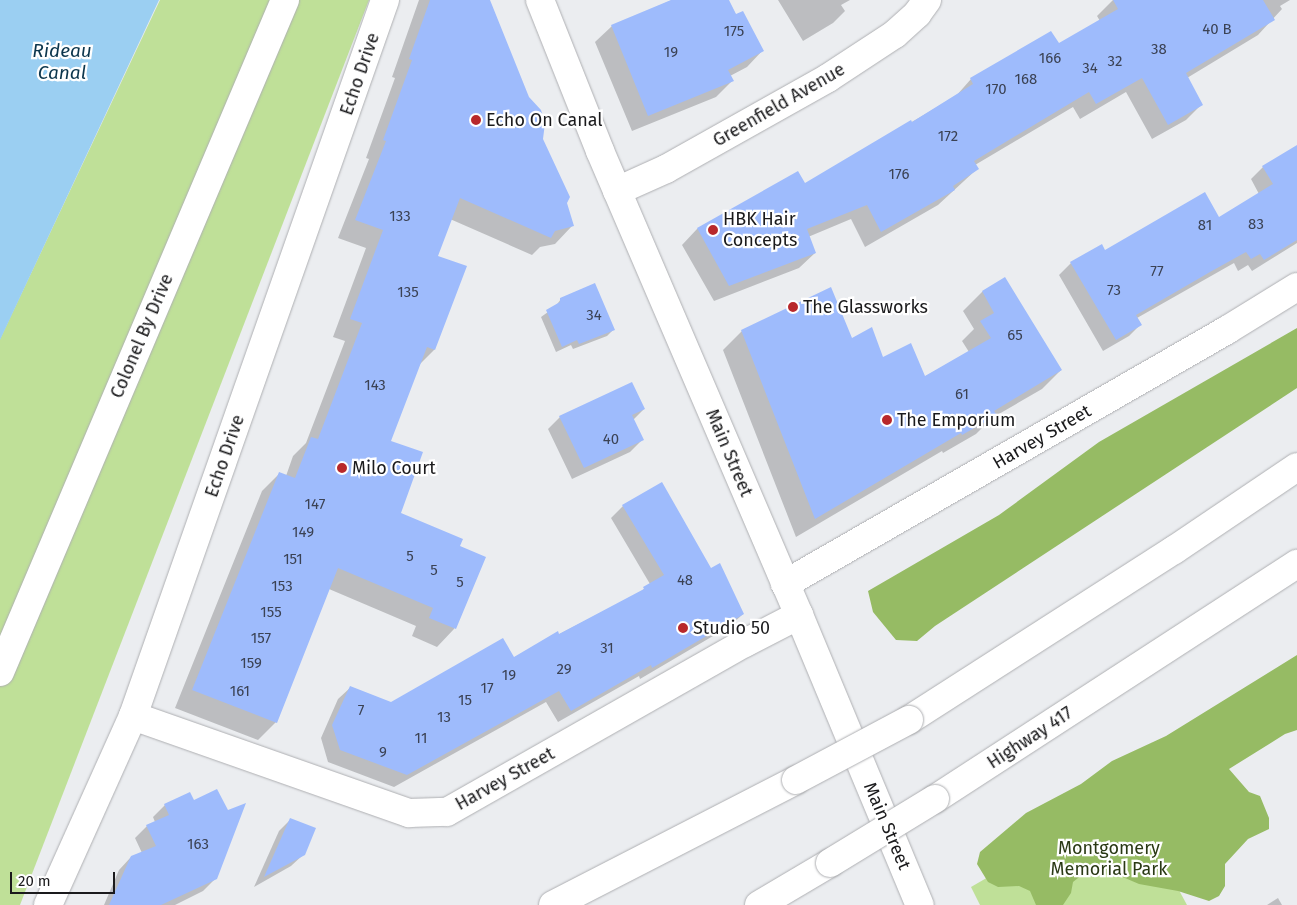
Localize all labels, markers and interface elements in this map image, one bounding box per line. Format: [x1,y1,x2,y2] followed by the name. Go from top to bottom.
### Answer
[1202,21,1232,39] house number: 40 B
[724,23,744,41] house number: 175
[336,30,384,118] street label: Echo Drive
[32,40,92,84] water label: Rideau Canal
[1151,41,1167,59] house number: 38
[664,44,678,62] house number: 19
[1039,50,1061,68] house number: 166
[1108,53,1122,71] house number: 32
[709,59,849,151] street label: Greenfield Avenue
[1082,60,1098,78] house number: 34
[1015,71,1037,89] house number: 168
[985,81,1007,99] house number: 170
[486,109,603,131] place label: Echo On Canal
[470,114,482,126] marker: Echo On Canal
[938,128,958,146] house number: 172
[889,166,909,184] house number: 176
[389,208,411,226] house number: 133
[723,209,797,252] place label: HBK Hair Concepts
[1248,216,1264,234] house number: 83
[1198,217,1212,235] house number: 81
[707,224,719,236] marker: HBK Hair Concepts
[1150,263,1164,281] house number: 77
[106,271,178,401] street label: Colonel By Drive
[1107,282,1121,300] house number: 73
[397,284,419,302] house number: 135
[803,296,928,318] place label: The Glassworks
[787,301,799,313] marker: The Glassworks
[586,307,602,325] house number: 34
[1007,327,1023,345] house number: 65
[364,377,386,395] house number: 143
[955,386,969,404] house number: 61
[989,400,1095,474] street label: Harvey Street
[701,406,757,500] street label: Main Street
[897,409,1015,431] place label: The Emporium
[201,412,249,500] street label: Echo Drive
[881,414,893,426] marker: The Emporium
[603,431,619,449] house number: 40
[352,457,436,479] place label: Milo Court
[336,462,348,474] marker: Milo Court
[305,496,325,514] house number: 147
[292,524,314,542] house number: 149
[406,548,414,566] house number: 5
[283,551,303,569] house number: 151
[430,562,438,580] house number: 5
[677,572,693,590] house number: 48
[456,574,464,592] house number: 5
[271,578,293,596] house number: 153
[260,604,282,622] house number: 155
[693,617,770,639] place label: Studio 50
[677,622,689,634] marker: Studio 50
[251,630,271,648] house number: 157
[600,640,614,658] house number: 31
[240,655,262,673] house number: 159
[556,661,572,679] house number: 29
[502,667,516,685] house number: 19
[480,680,494,698] house number: 17
[230,683,250,701] house number: 161
[458,692,472,710] house number: 15
[358,702,364,720] house number: 7
[983,702,1077,774] street label: Highway 417
[437,709,451,727] house number: 13
[415,730,427,748] house number: 11
[452,743,558,815] street label: Harvey Street
[379,744,387,762] house number: 9
[859,779,915,873] street label: Main Street
[187,836,209,854] house number: 163
[1051,838,1167,881] park label: Montgomery Memorial Park
[12,862,118,894] scale bar
[18,872,51,890] text: 20 m

